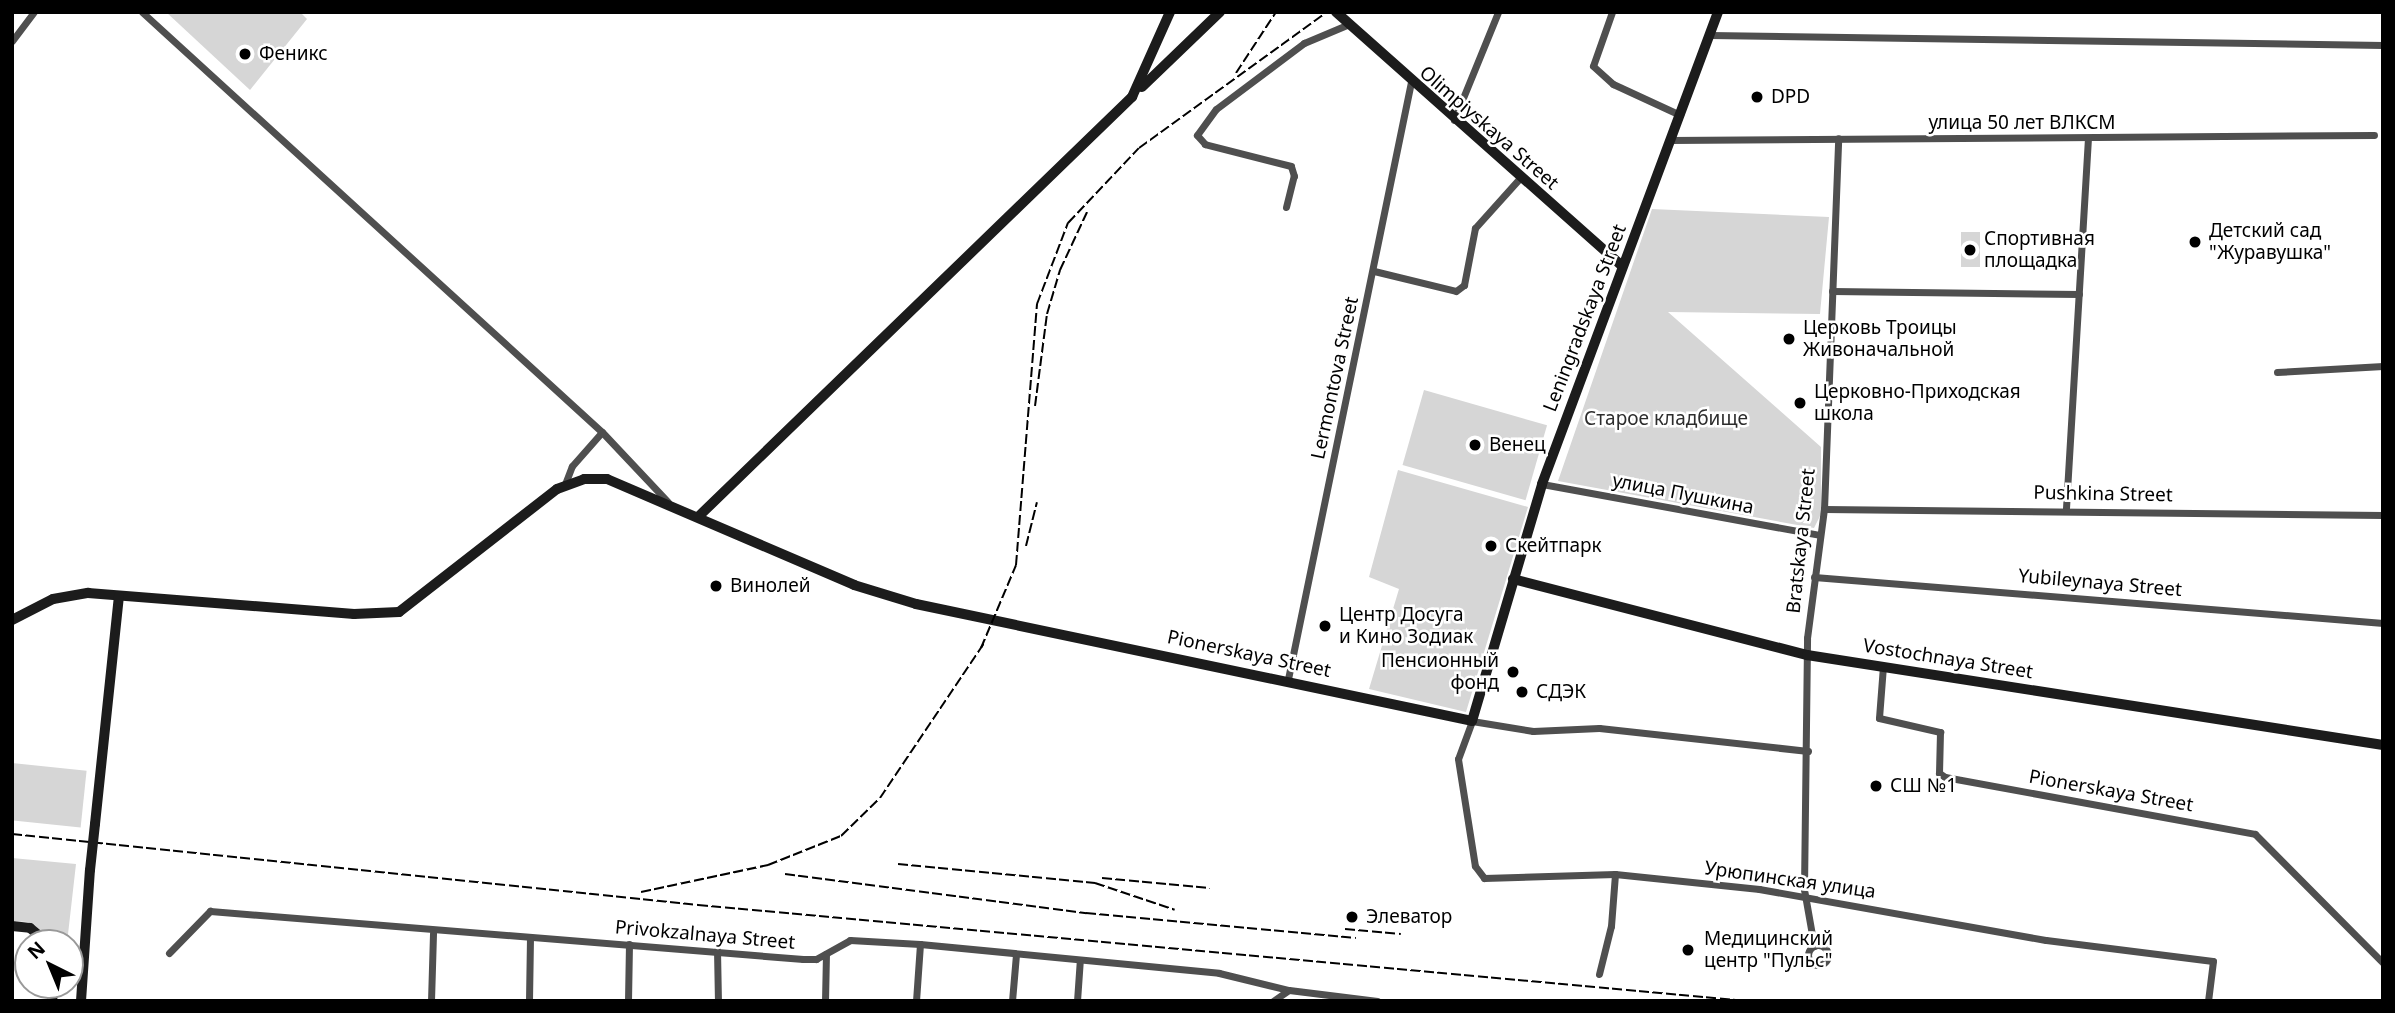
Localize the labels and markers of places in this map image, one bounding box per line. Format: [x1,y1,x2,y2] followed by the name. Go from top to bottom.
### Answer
[259,43,328,65] place label: Феникс
[237,46,253,62] marker: Феникс
[1771,86,1810,108] place label: DPD
[1749,89,1765,105] marker: DPD
[2209,220,2331,264] place label: Детский сад "Журавушка"
[1984,228,2095,272] place label: Спортивная площадка
[2187,234,2203,250] marker: Детский сад "Журавушка"
[1962,242,1978,258] marker: Спортивная площадка
[1803,317,1957,361] place label: Церковь Троицы Живоначальной
[1781,331,1797,347] marker: Церковь Троицы Живоначальной
[1814,381,2021,425] place label: Церковно-Приходская школа
[1792,395,1808,411] marker: Церковно-Приходская школа
[1489,434,1546,456] place label: Венец
[1467,437,1483,453] marker: Венец
[1505,535,1602,557] place label: Скейтпарк
[1483,538,1499,554] marker: Скейтпарк
[730,575,811,597] place label: Винолей
[708,578,724,594] marker: Винолей
[1339,604,1473,648] place label: Центр Досуга и Кино Зодиак
[1317,618,1333,634] marker: Центр Досуга и Кино Зодиак
[1381,650,1499,694] place label: Пенсионный фонд
[1505,664,1521,680] marker: Пенсионный фонд
[1536,681,1586,703] place label: СДЭК
[1514,684,1530,700] marker: СДЭК
[1890,775,1957,797] place label: СШ №1
[1868,778,1884,794] marker: СШ №1
[1366,906,1452,928] place label: Элеватор
[1344,909,1360,925] marker: Элеватор
[1704,928,1833,972] place label: Медицинский центр "Пульс"
[1678,940,1698,960] marker: Медицинский центр "Пульс"

